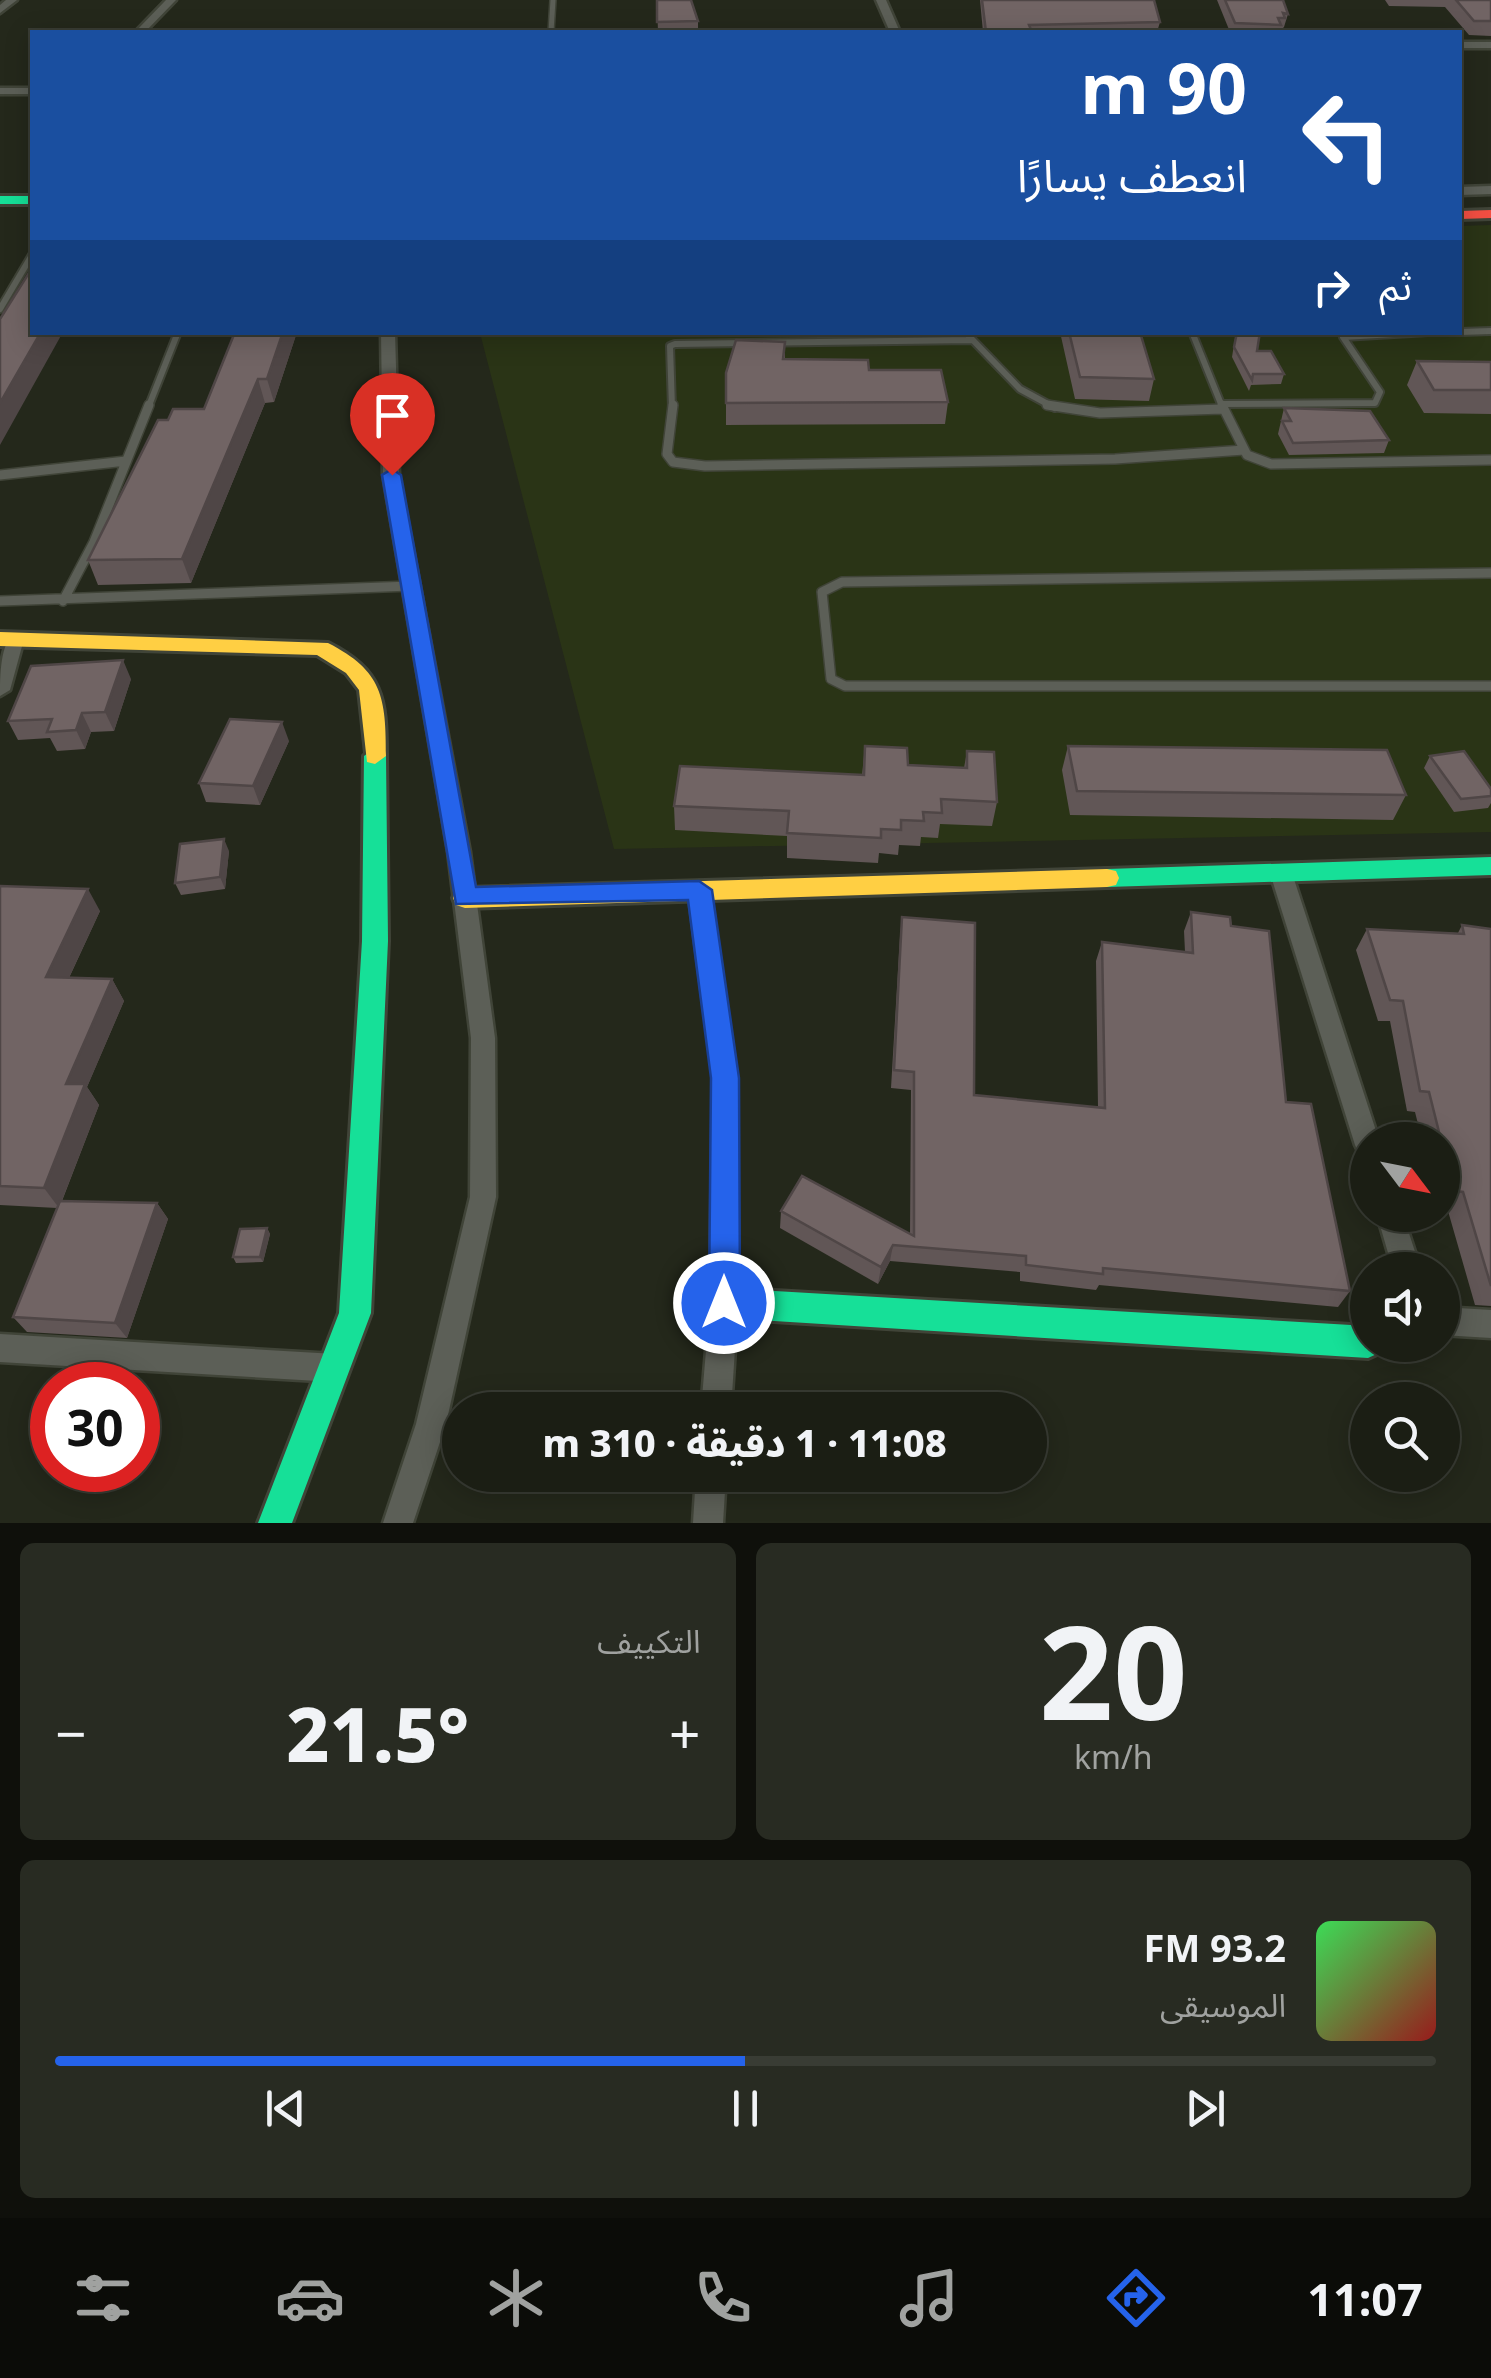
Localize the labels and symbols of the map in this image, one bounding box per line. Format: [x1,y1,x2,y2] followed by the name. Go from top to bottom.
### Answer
[350,373,435,476] pin
[1350,1122,1460,1232] north arrow
[672,1251,776,1355] position arrow
[30,1362,160,1492] speed limit sign: 30

